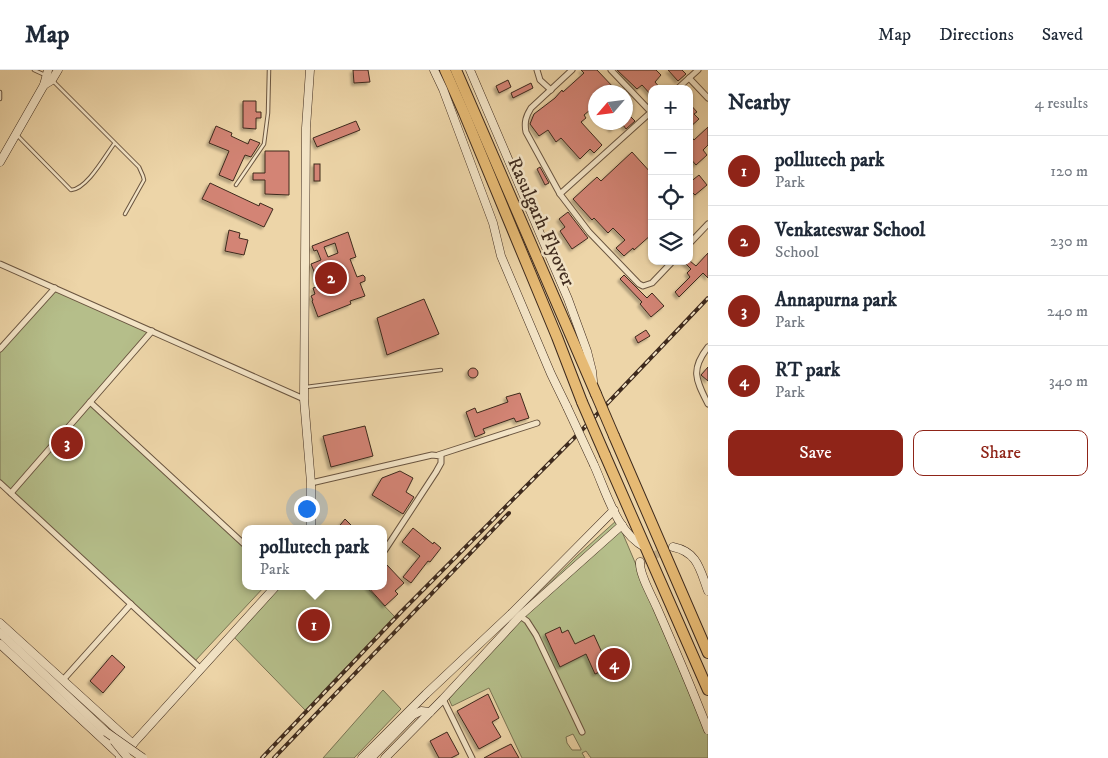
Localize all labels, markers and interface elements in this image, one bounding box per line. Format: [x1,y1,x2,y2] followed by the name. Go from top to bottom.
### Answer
[25,20,69,50] text: Map
[878,24,911,46] text: Map
[939,24,1014,46] text: Directions
[1042,24,1083,46] text: Saved
[588,85,633,130] north arrow
[648,85,693,265] map controls
[648,85,693,130] button: +
[728,90,790,116] text: Nearby
[1035,93,1088,113] text: 4 results
[648,130,693,175] button: −
[775,149,884,172] text: pollutech park
[502,154,580,290] street label: Rasulgarh Flyover
[741,161,747,181] text: 1
[1050,161,1088,181] text: 120 m
[775,172,805,192] text: Park
[648,175,693,220] button: locate
[775,219,925,242] text: Venkateswar School
[648,220,693,265] button: layers
[740,231,748,251] text: 2
[1050,231,1088,251] text: 230 m
[775,242,819,262] text: School
[315,259,347,297] pin: 2
[775,289,897,312] text: Annapurna park
[741,301,747,321] text: 3
[1047,301,1088,321] text: 240 m
[775,312,805,332] text: Park
[775,359,840,382] text: RT park
[739,371,749,391] text: 4
[1049,371,1088,391] text: 340 m
[775,382,805,402] text: Park
[51,424,83,462] pin: 3
[728,430,903,476] button: Save
[913,430,1088,476] button: Share
[294,496,320,522] your location
[242,525,387,590] popup
[260,536,369,559] text: pollutech park
[260,559,290,579] text: Park
[298,606,330,644] pin: 1
[598,645,630,683] pin: 4

